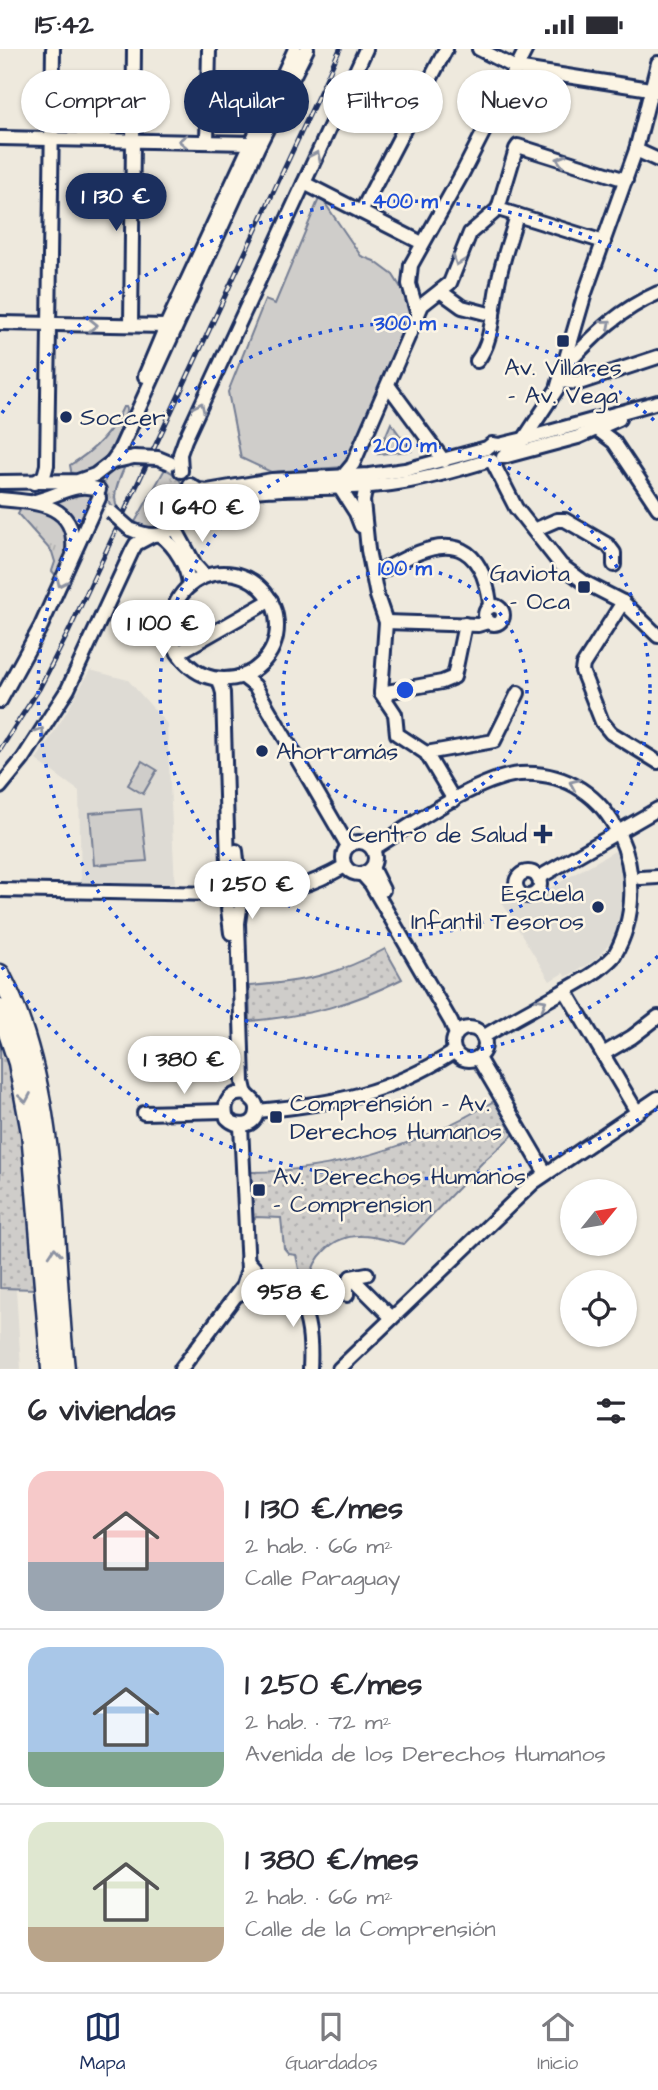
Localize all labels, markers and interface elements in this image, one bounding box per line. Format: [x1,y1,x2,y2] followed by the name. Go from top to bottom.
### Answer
[35,7,94,43] text: 15:42
[21,70,170,133] chip: Comprar
[184,70,309,133] chip: Alquilar
[323,70,443,133] chip: Filtros
[457,70,571,133] chip: Nuevo
[177,134,188,149] one-way arrow
[308,151,322,163] one-way arrow
[555,153,567,168] one-way arrow
[51,173,181,233] pin: 1 130 €
[82,180,150,212] text: 1 130 €
[372,187,438,216] text: 400 m
[452,255,466,267] one-way arrow
[373,309,437,338] text: 300 m
[88,317,98,333] one-way arrow
[598,320,611,332] one-way arrow
[555,333,571,349] marker: Av. Villares - Av. Vega
[504,351,622,414] place label: Av. Villares - Av. Vega
[80,401,166,435] place label: Soccer
[192,402,206,414] one-way arrow
[58,409,74,425] marker: Soccer
[372,431,437,460] text: 200 m
[137,484,267,544] pin: 1 640 €
[160,491,244,523] text: 1 640 €
[378,554,433,583] text: 100 m
[490,557,570,619] place label: Gaviota - Oca
[55,575,69,588] one-way arrow
[576,579,592,595] marker: Gaviota - Oca
[98,601,228,660] pin: 1 100 €
[127,607,199,639] text: 1 100 €
[393,678,417,702] centre of rings
[32,727,44,740] one-way arrow
[276,735,398,769] place label: Ahorramás
[254,743,270,759] marker: Ahorramás
[569,778,581,792] one-way arrow
[348,818,527,852] place label: Centro de Salud
[533,824,553,844] marker: Centro de Salud
[187,861,317,921] pin: 1 250 €
[210,868,294,900] text: 1 250 €
[411,877,584,939] place label: Escuela Infantil Tesoros
[590,899,606,915] marker: Escuela Infantil Tesoros
[535,998,548,1011] one-way arrow
[119,1037,249,1096] pin: 1 380 €
[144,1043,224,1075] text: 1 380 €
[290,1087,502,1149] place label: Comprensión - Av. Derechos Humanos
[17,1092,32,1104] one-way arrow
[268,1109,284,1125] marker: Comprensión - Av. Derechos Humanos
[273,1160,526,1222] place label: Av. Derechos Humanos - Comprension
[560,1179,637,1257] north arrow
[560,1179,637,1347] map controls
[251,1182,267,1198] marker: Av. Derechos Humanos - Comprension
[48,1246,63,1257] one-way arrow
[244,1269,342,1329] pin: 958 €
[560,1270,637,1347] button: locate
[257,1276,329,1308] text: 958 €
[28,1390,176,1432] text: 6 viviendas
[592,1392,630,1430] icon: filters
[245,1488,403,1530] text: 1 130 €/mes
[84,1499,168,1583] icon: home
[245,1530,393,1562] text: 2 hab. · 66 m²
[245,1562,401,1594] text: Calle Paraguay
[245,1664,422,1706] text: 1 250 €/mes
[84,1675,168,1759] icon: home
[245,1706,391,1738] text: 2 hab. · 72 m²
[245,1738,606,1770] text: Avenida de los Derechos Humanos
[245,1839,419,1881] text: 1 380 €/mes
[84,1850,168,1934] icon: home
[245,1881,393,1913] text: 2 hab. · 66 m²
[245,1913,496,1945] text: Calle de la Comprensión
[80,2008,126,2077] tab: Mapa
[285,2008,378,2077] tab: Guardados
[537,2008,578,2077] tab: Inicio

